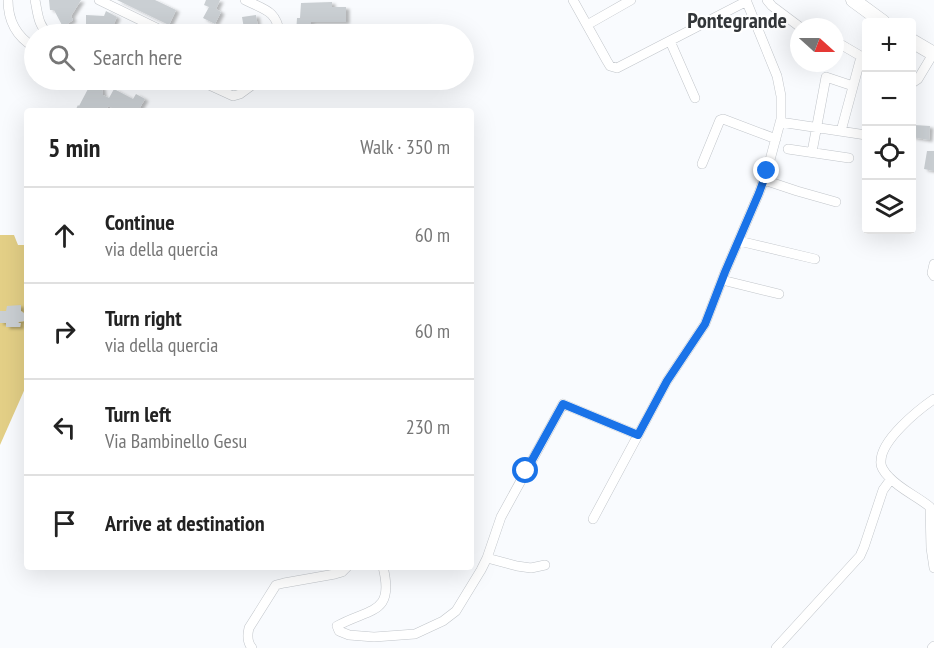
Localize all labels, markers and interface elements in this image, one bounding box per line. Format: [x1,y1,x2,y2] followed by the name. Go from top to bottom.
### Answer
[687,6,787,34] district label: Pontegrande
[790,18,844,72] north arrow
[862,18,916,234] map controls
[862,18,916,72] button: +
[24,24,474,90] search box
[45,41,78,74] icon: search
[93,43,182,71] text: Search here
[862,72,916,126] button: −
[862,126,916,180] button: locate
[48,131,101,164] text: 5 min
[360,134,450,160] text: Walk · 350 m
[753,157,779,183] route end
[862,180,916,234] button: layers
[105,208,175,236] text: Continue
[48,219,81,252] icon: ahead
[415,222,450,248] text: 60 m
[105,236,218,262] text: via della quercia
[105,304,182,332] text: Turn right
[48,315,81,348] icon: right
[415,318,450,344] text: 60 m
[105,332,218,358] text: via della quercia
[105,400,171,428] text: Turn left
[48,411,81,444] icon: left
[406,414,450,440] text: 230 m
[105,428,247,454] text: Via Bambinello Gesu
[512,457,538,483] route start
[48,507,81,540] icon: arrive
[105,509,265,537] text: Arrive at destination

